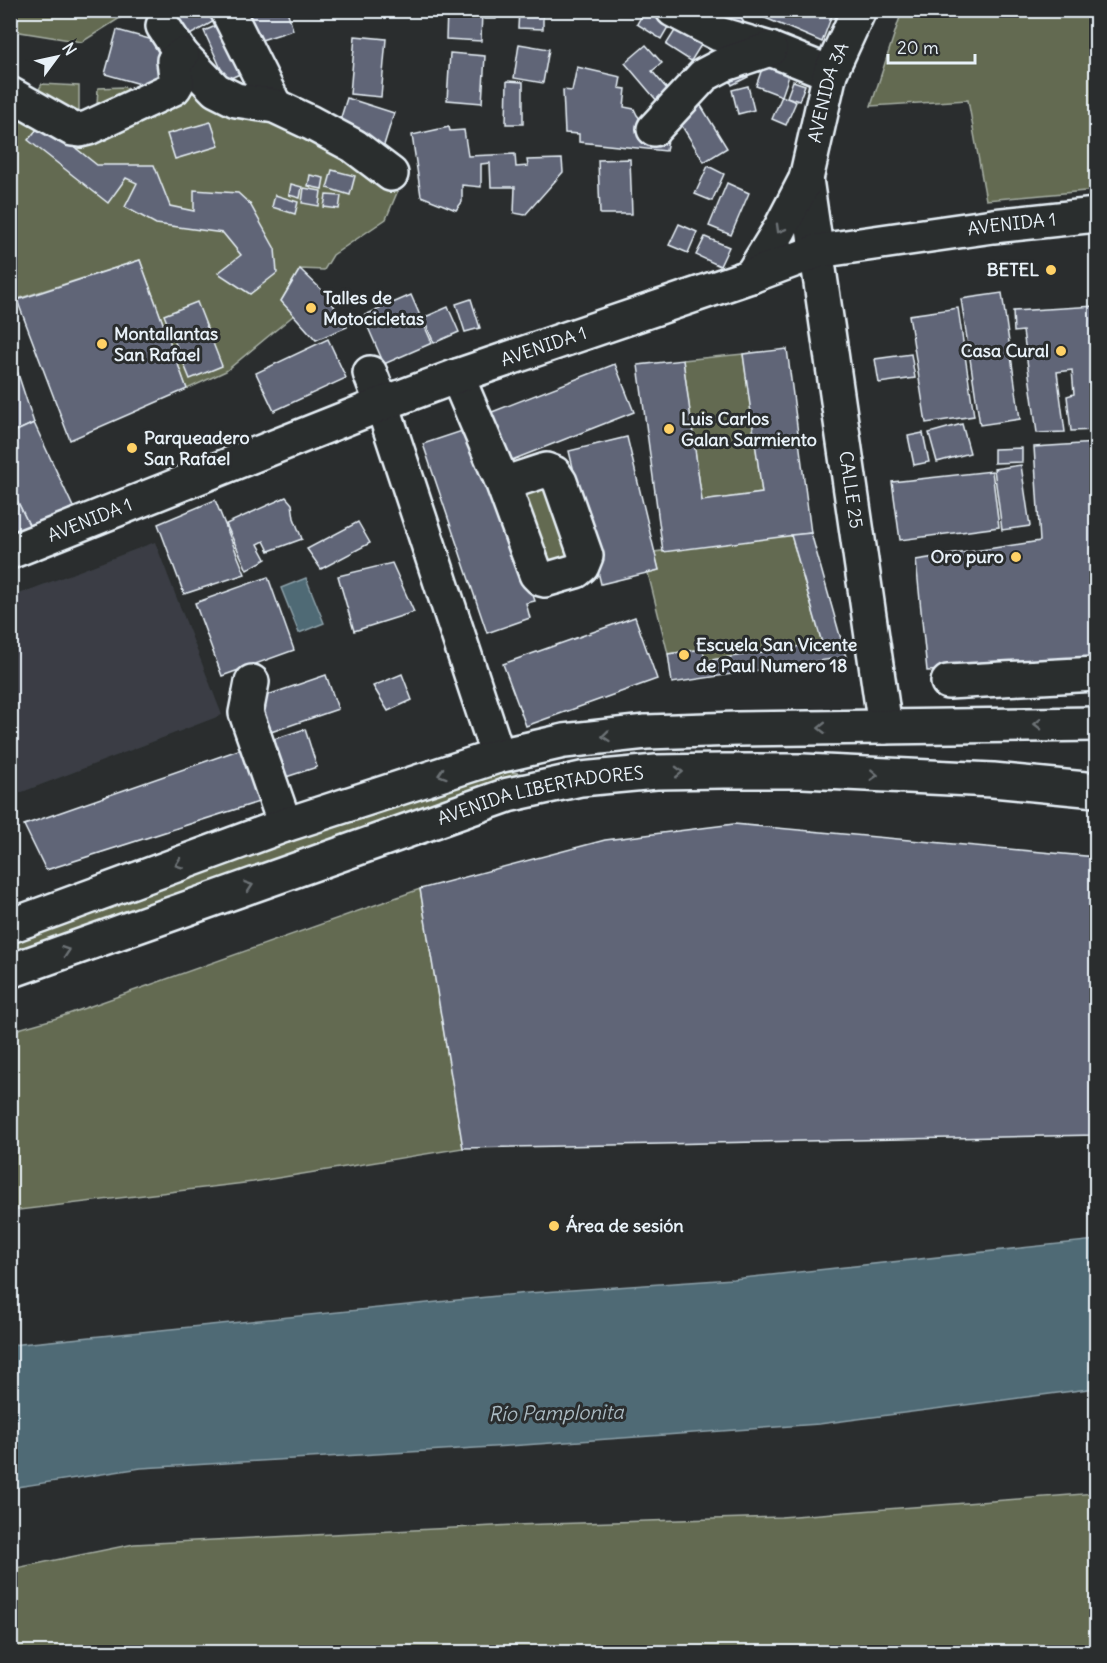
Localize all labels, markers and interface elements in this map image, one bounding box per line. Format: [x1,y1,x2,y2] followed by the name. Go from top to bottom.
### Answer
[27,27,87,87] north arrow
[888,27,975,65] scale bar
[897,36,939,59] text: 20 m
[803,38,854,145] street label: AVENIDA 3A
[58,39,81,59] text: N
[966,207,1057,241] street label: AVENIDA 1
[776,222,788,233] one-way arrow
[987,258,1039,281] place label: BETEL
[1044,263,1058,277] marker: BETEL
[323,286,424,330] place label: Talles de Motocicletas
[304,301,318,315] marker: Talles de Motocicletas
[498,321,589,371] street label: AVENIDA 1
[114,322,218,366] place label: Montallantas San Rafael
[95,337,109,351] marker: Montallantas San Rafael
[961,339,1049,362] place label: Casa Cural
[1054,344,1068,358] marker: Casa Cural
[681,407,817,451] place label: Luis Carlos Galan Sarmiento
[662,422,676,436] marker: Luis Carlos Galan Sarmiento
[144,426,250,470] place label: Parqueadero San Rafael
[125,441,139,455] marker: Parqueadero San Rafael
[834,449,868,530] street label: CALLE 25
[44,493,135,547] street label: AVENIDA 1
[930,545,1004,568] place label: Oro puro
[1009,550,1023,564] marker: Oro puro
[696,633,858,677] place label: Escuela San Vicente de Paul Numero 18
[677,648,691,662] marker: Escuela San Vicente de Paul Numero 18
[1034,718,1043,731] one-way arrow
[818,722,827,734] one-way arrow
[602,729,611,742] one-way arrow
[434,761,645,830] street label: AVENIDA LIBERTADORES
[674,766,683,778] one-way arrow
[438,767,448,779] one-way arrow
[869,768,878,781] one-way arrow
[174,857,184,870] one-way arrow
[244,881,254,894] one-way arrow
[60,946,71,959] one-way arrow
[566,1214,684,1237] place label: Área de sesión
[547,1219,561,1233] marker: Área de sesión
[488,1399,625,1426] water label: Río Pamplonita

